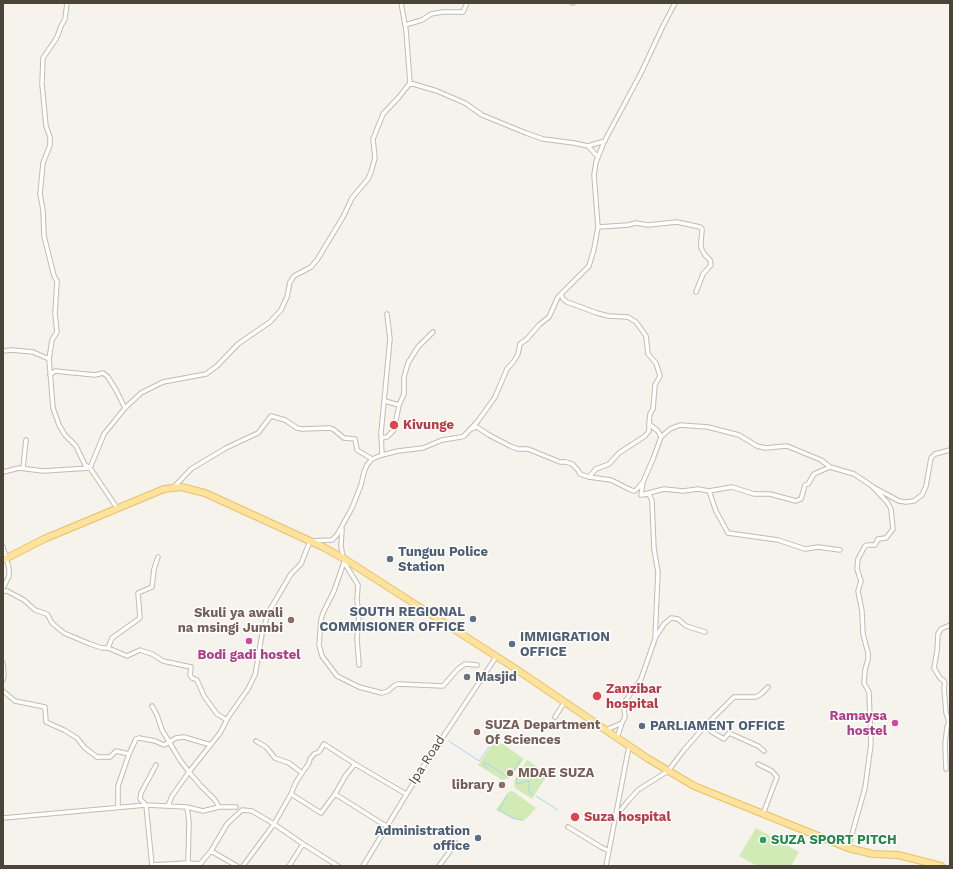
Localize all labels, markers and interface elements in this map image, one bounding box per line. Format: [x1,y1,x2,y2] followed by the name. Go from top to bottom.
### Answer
[403,417,454,433] place label: Kivunge
[388,419,400,431] marker: Kivunge
[398,544,488,575] place label: Tunguu Police Station
[385,554,395,564] marker: Tunguu Police Station
[319,604,465,635] place label: SOUTH REGIONAL COMMISIONER OFFICE
[178,605,283,636] place label: Skuli ya awali na msingi Jumbi
[468,614,478,624] marker: SOUTH REGIONAL COMMISIONER OFFICE
[286,615,296,625] marker: Skuli ya awali na msingi Jumbi
[520,629,610,660] place label: IMMIGRATION OFFICE
[244,636,254,646] marker: Bodi gadi hostel
[507,639,517,649] marker: IMMIGRATION OFFICE
[198,647,300,663] place label: Bodi gadi hostel
[475,669,517,685] place label: Masjid
[462,672,472,682] marker: Masjid
[606,681,662,712] place label: Zanzibar hospital
[591,690,603,702] marker: Zanzibar hospital
[830,708,887,739] place label: Ramaysa hostel
[485,717,600,748] place label: SUZA Department Of Sciences
[650,718,785,734] place label: PARLIAMENT OFFICE
[890,718,900,728] marker: Ramaysa hostel
[637,721,647,731] marker: PARLIAMENT OFFICE
[472,727,482,737] marker: SUZA Department Of Sciences
[405,732,449,788] street label: Ipa Road
[518,765,594,781] place label: MDAE SUZA
[505,768,515,778] marker: MDAE SUZA
[452,777,494,793] place label: library
[497,780,507,790] marker: library
[584,809,671,825] place label: Suza hospital
[569,811,581,823] marker: Suza hospital
[375,823,470,854] place label: Administration office
[771,832,897,848] place label: SUZA SPORT PITCH
[473,833,483,843] marker: Administration office
[758,835,768,845] marker: SUZA SPORT PITCH

